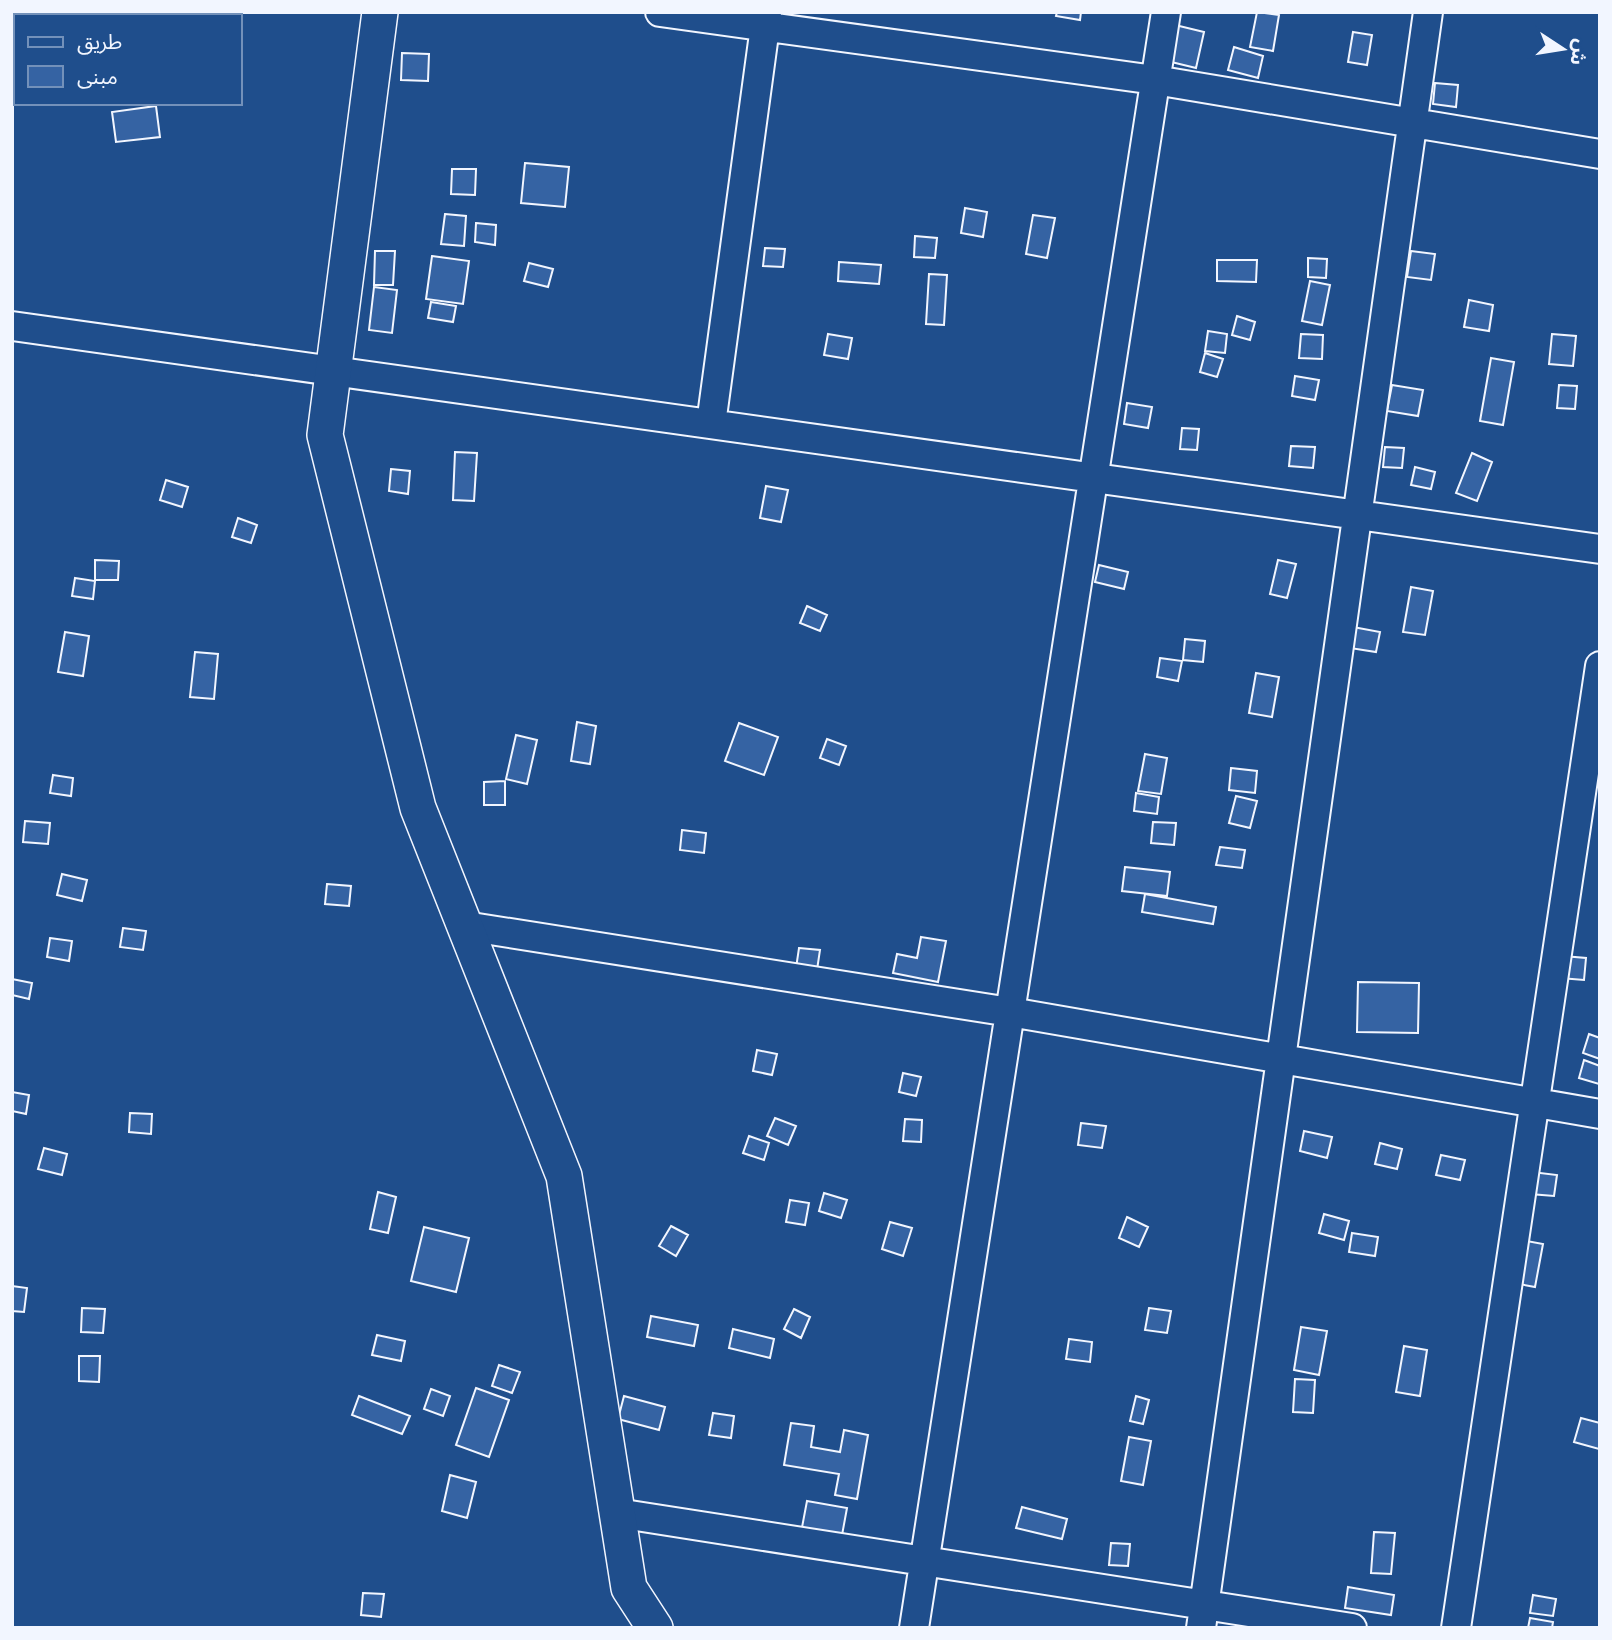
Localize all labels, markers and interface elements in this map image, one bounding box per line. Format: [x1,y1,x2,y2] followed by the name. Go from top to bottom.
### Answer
[14,14,242,105] legend
[1528,14,1598,84] north arrow
[77,28,122,56] text: طريق
[1564,37,1594,68] text: ش
[77,63,118,91] text: مبنى

